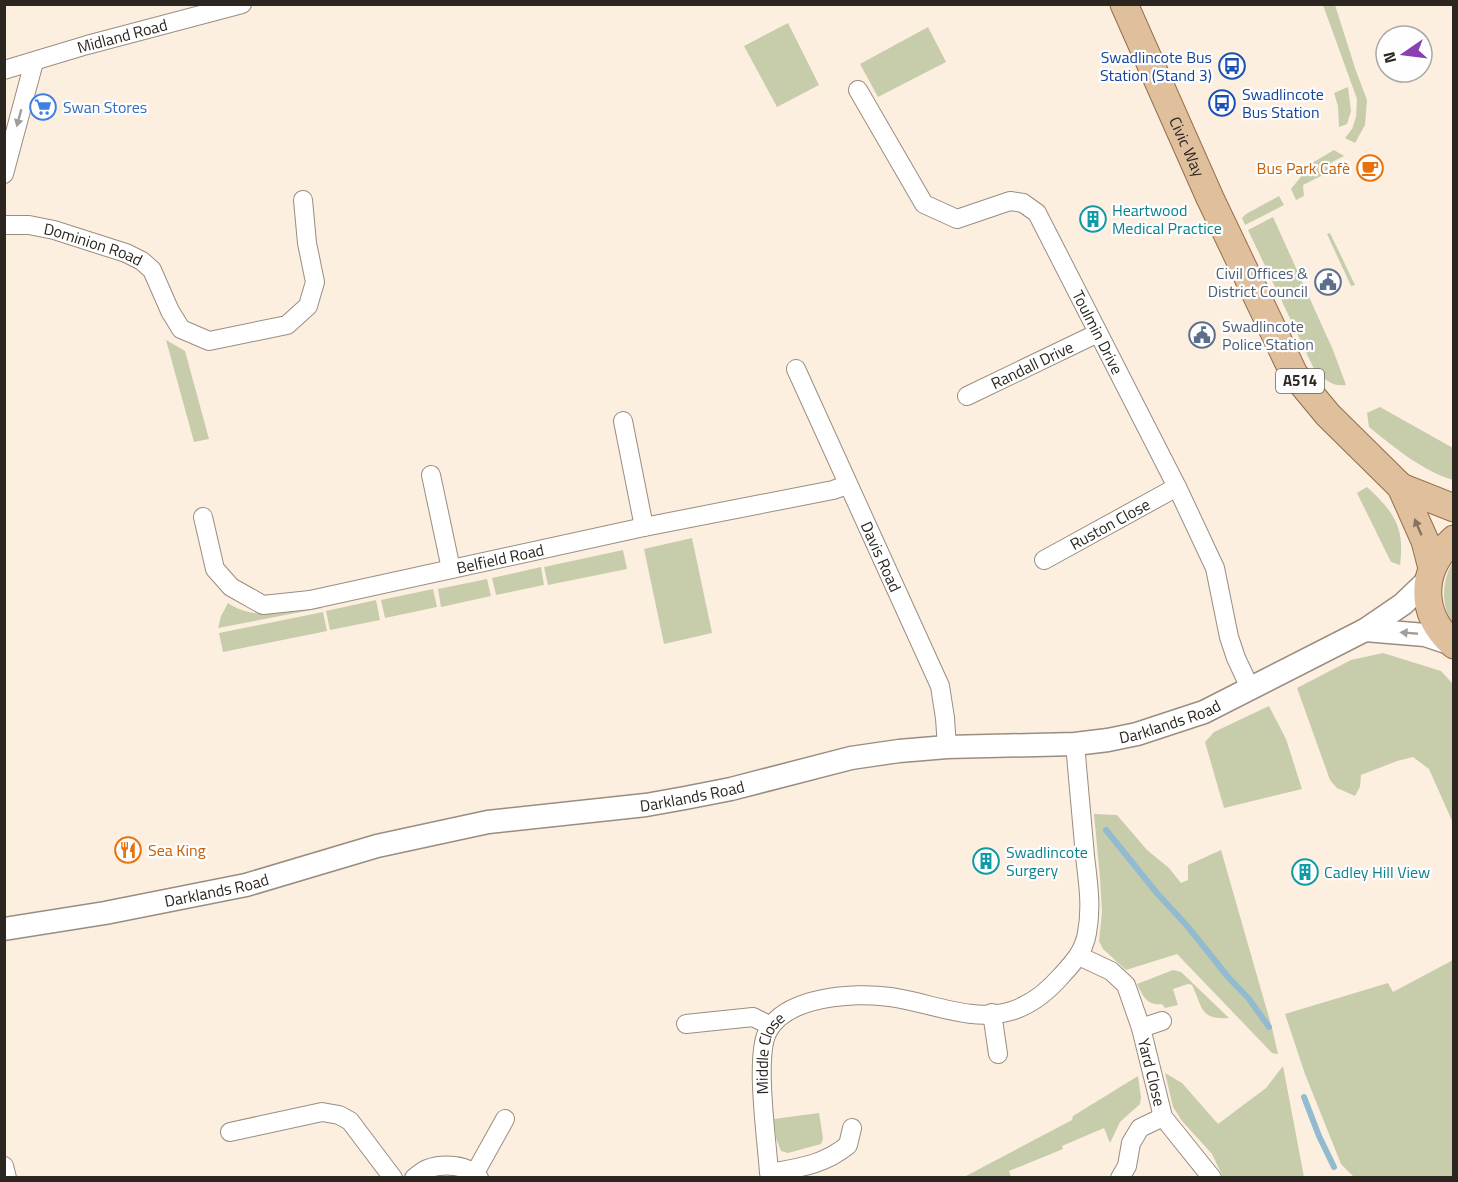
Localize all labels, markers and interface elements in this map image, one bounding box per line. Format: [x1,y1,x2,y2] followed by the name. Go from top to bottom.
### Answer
[74,12,170,59] street label: Midland Road
[1374,24,1434,84] north arrow
[1100,45,1212,87] place label: Swadlincote Bus Station (Stand 3)
[1376,49,1402,66] text: N
[1217,51,1247,81] bus stop icon: Swadlincote Bus Station (Stand 3)
[1242,82,1324,124] place label: Swadlincote Bus Station
[1207,88,1237,118] bus stop icon: Swadlincote Bus Station
[28,92,58,122] supermarket icon: Swan Stores
[63,95,147,119] place label: Swan Stores
[14,109,24,127] one-way arrow
[1163,113,1211,181] street label: Civic Way
[1355,153,1385,183] cafe icon: Bus Park Cafè
[1257,156,1350,180] place label: Bus Park Cafè
[1112,198,1222,240] place label: Heartwood Medical Practice
[1078,204,1108,234] building icon: Heartwood Medical Practice
[42,216,147,272] street label: Dominion Road
[1208,261,1308,303] place label: Civil Offices & District Council
[1313,267,1343,297] public building icon: Civil Offices & District Council
[1066,286,1129,378] street label: Toulmin Drive
[1222,314,1314,356] place label: Swadlincote Police Station
[1187,320,1217,350] public building icon: Swadlincote Police Station
[987,335,1077,395] street label: Randall Drive
[1276,369,1324,393] road number: A514
[1065,492,1154,556] street label: Ruston Close
[855,517,908,596] street label: Davis Road
[1413,518,1423,536] one-way arrow
[454,537,546,580] street label: Belfield Road
[1400,628,1419,638] one-way arrow
[1117,693,1225,749] street label: Darklands Road
[639,774,747,818] street label: Darklands Road
[113,835,143,865] restaurant icon: Sea King
[148,838,206,862] place label: Sea King
[1006,840,1088,882] place label: Swadlincote Surgery
[971,846,1001,876] building icon: Swadlincote Surgery
[1290,857,1320,887] building icon: Cadley Hill View
[1324,860,1430,884] place label: Cadley Hill View
[162,867,271,913] street label: Darklands Road
[750,1006,790,1095] street label: Middle Close
[1132,1036,1172,1109] street label: Yard Close

